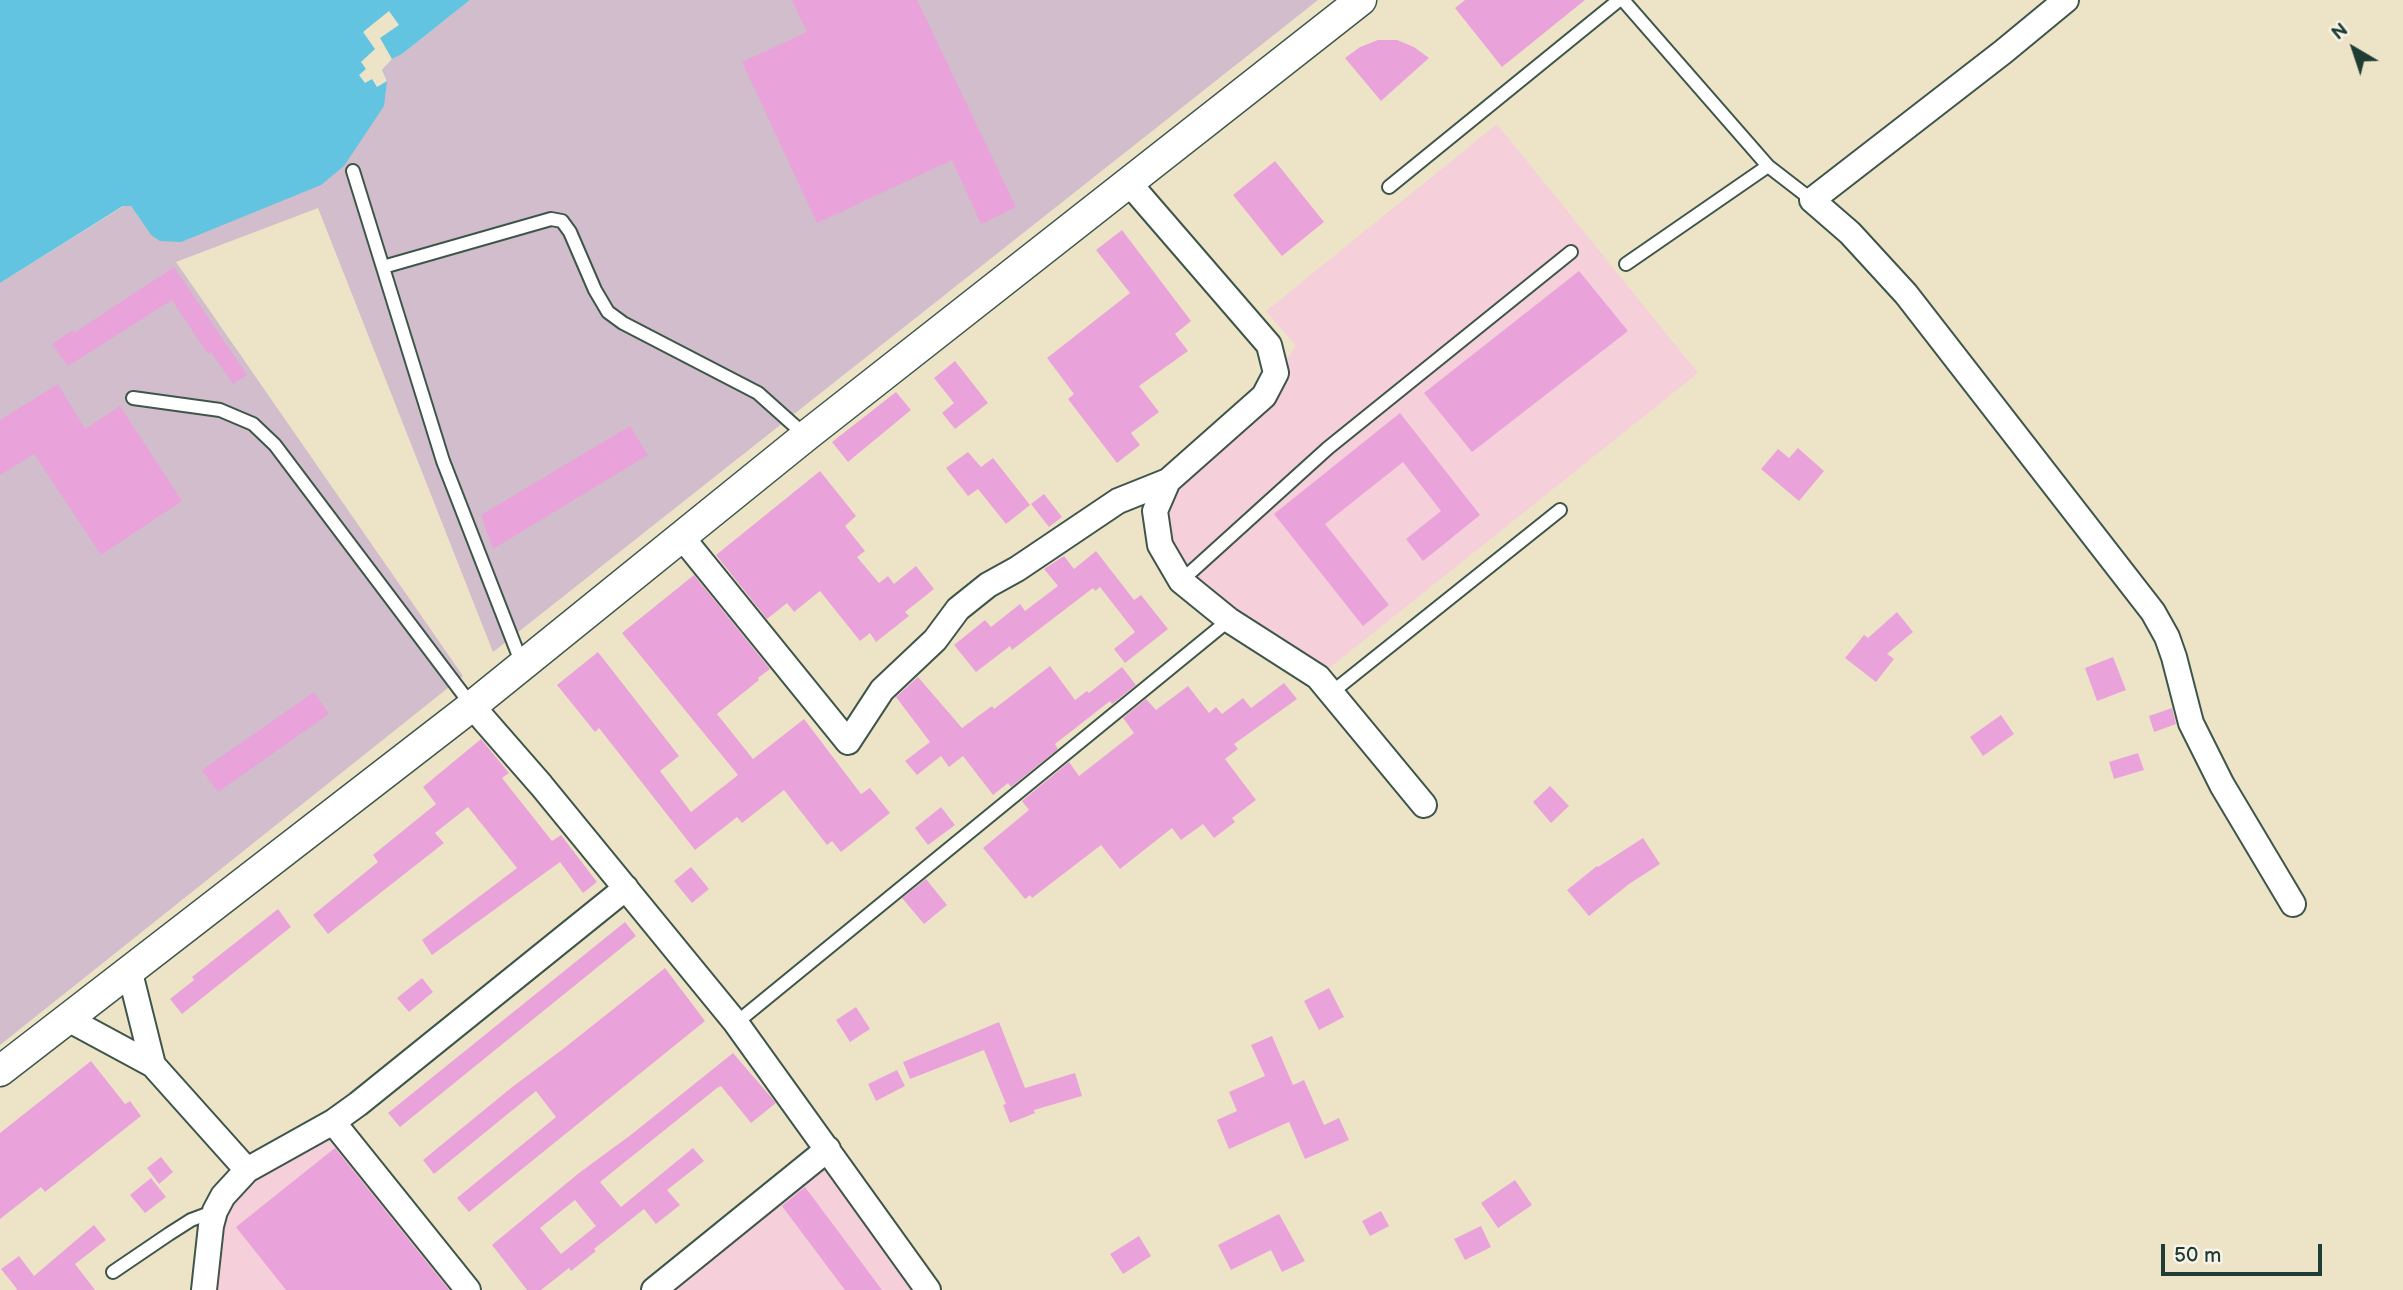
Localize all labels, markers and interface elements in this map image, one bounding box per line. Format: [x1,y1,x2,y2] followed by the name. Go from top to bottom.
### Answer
[2319,14,2389,84] north arrow
[2328,19,2353,46] text: N
[2165,1230,2326,1274] scale bar
[2174,1243,2221,1268] text: 50 m

